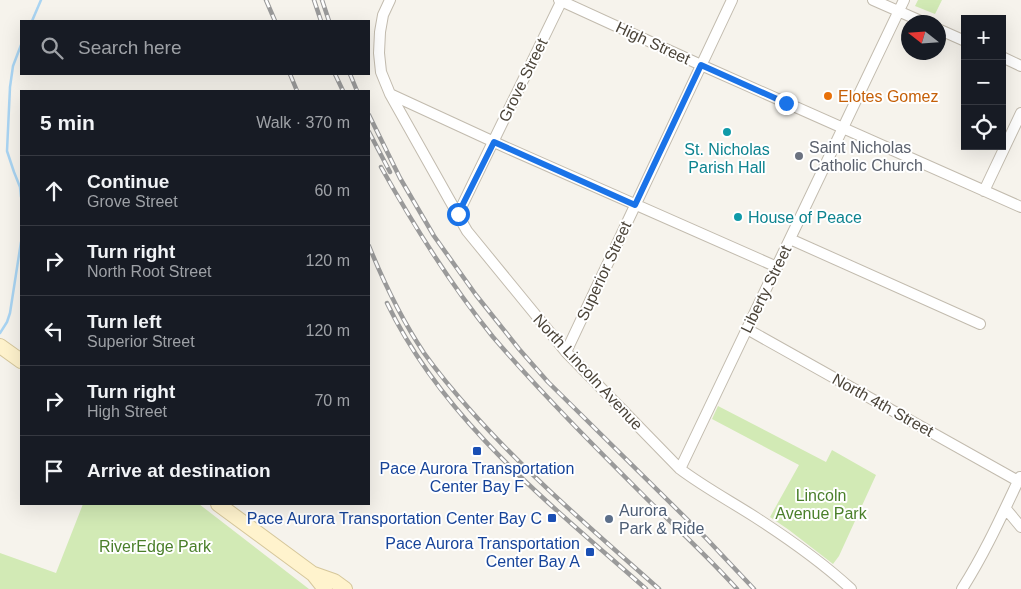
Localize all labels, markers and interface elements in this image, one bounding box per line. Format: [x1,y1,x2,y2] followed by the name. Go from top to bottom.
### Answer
[901,15,946,60] north arrow
[961,15,1006,150] map controls
[961,15,1006,60] button: +
[613,18,693,68] street label: High Street
[20,20,370,75] search box
[38,34,66,62] icon: search
[495,35,551,124] street label: Grove Street
[78,37,182,58] text: Search here
[961,60,1006,105] button: −
[838,88,938,105] place label: Elotes Gomez
[822,90,834,102] marker: Elotes Gomez
[775,92,798,115] route end
[961,105,1006,150] button: locate
[40,111,95,134] text: 5 min
[256,114,350,131] text: Walk · 370 m
[721,126,733,138] marker: St. Nicholas Parish Hall
[809,139,923,174] place label: Saint Nicholas Catholic Church
[684,141,770,176] place label: St. Nicholas Parish Hall
[793,150,805,162] marker: Saint Nicholas Catholic Church
[87,171,169,192] text: Continue
[40,177,68,205] icon: ahead
[314,182,350,199] text: 60 m
[87,193,178,210] text: Grove Street
[447,203,470,226] route start
[748,209,862,226] place label: House of Peace
[732,211,744,223] marker: House of Peace
[574,218,635,323] street label: Superior Street
[87,241,175,262] text: Turn right
[738,242,795,335] street label: Liberty Street
[40,247,68,275] icon: right
[306,252,350,269] text: 120 m
[87,263,212,280] text: North Root Street
[87,311,162,332] text: Turn left
[530,311,646,433] street label: North Lincoln Avenue
[40,317,68,345] icon: left
[306,322,350,339] text: 120 m
[87,333,195,350] text: Superior Street
[829,370,937,440] street label: North 4th Street
[87,381,175,402] text: Turn right
[40,387,68,415] icon: right
[314,392,350,409] text: 70 m
[87,403,167,420] text: High Street
[471,445,483,457] marker: Pace Aurora Transportation Center Bay F
[40,457,68,485] icon: arrive
[87,460,271,481] text: Arrive at destination
[380,460,574,495] place label: Pace Aurora Transportation Center Bay F
[775,487,868,522] park label: Lincoln Avenue Park
[619,502,704,537] place label: Aurora Park & Ride
[247,510,542,527] place label: Pace Aurora Transportation Center Bay C
[546,512,558,524] marker: Pace Aurora Transportation Center Bay C
[603,513,615,525] marker: Aurora Park & Ride
[385,535,580,570] place label: Pace Aurora Transportation Center Bay A
[99,538,212,555] park label: RiverEdge Park
[584,546,596,558] marker: Pace Aurora Transportation Center Bay A

